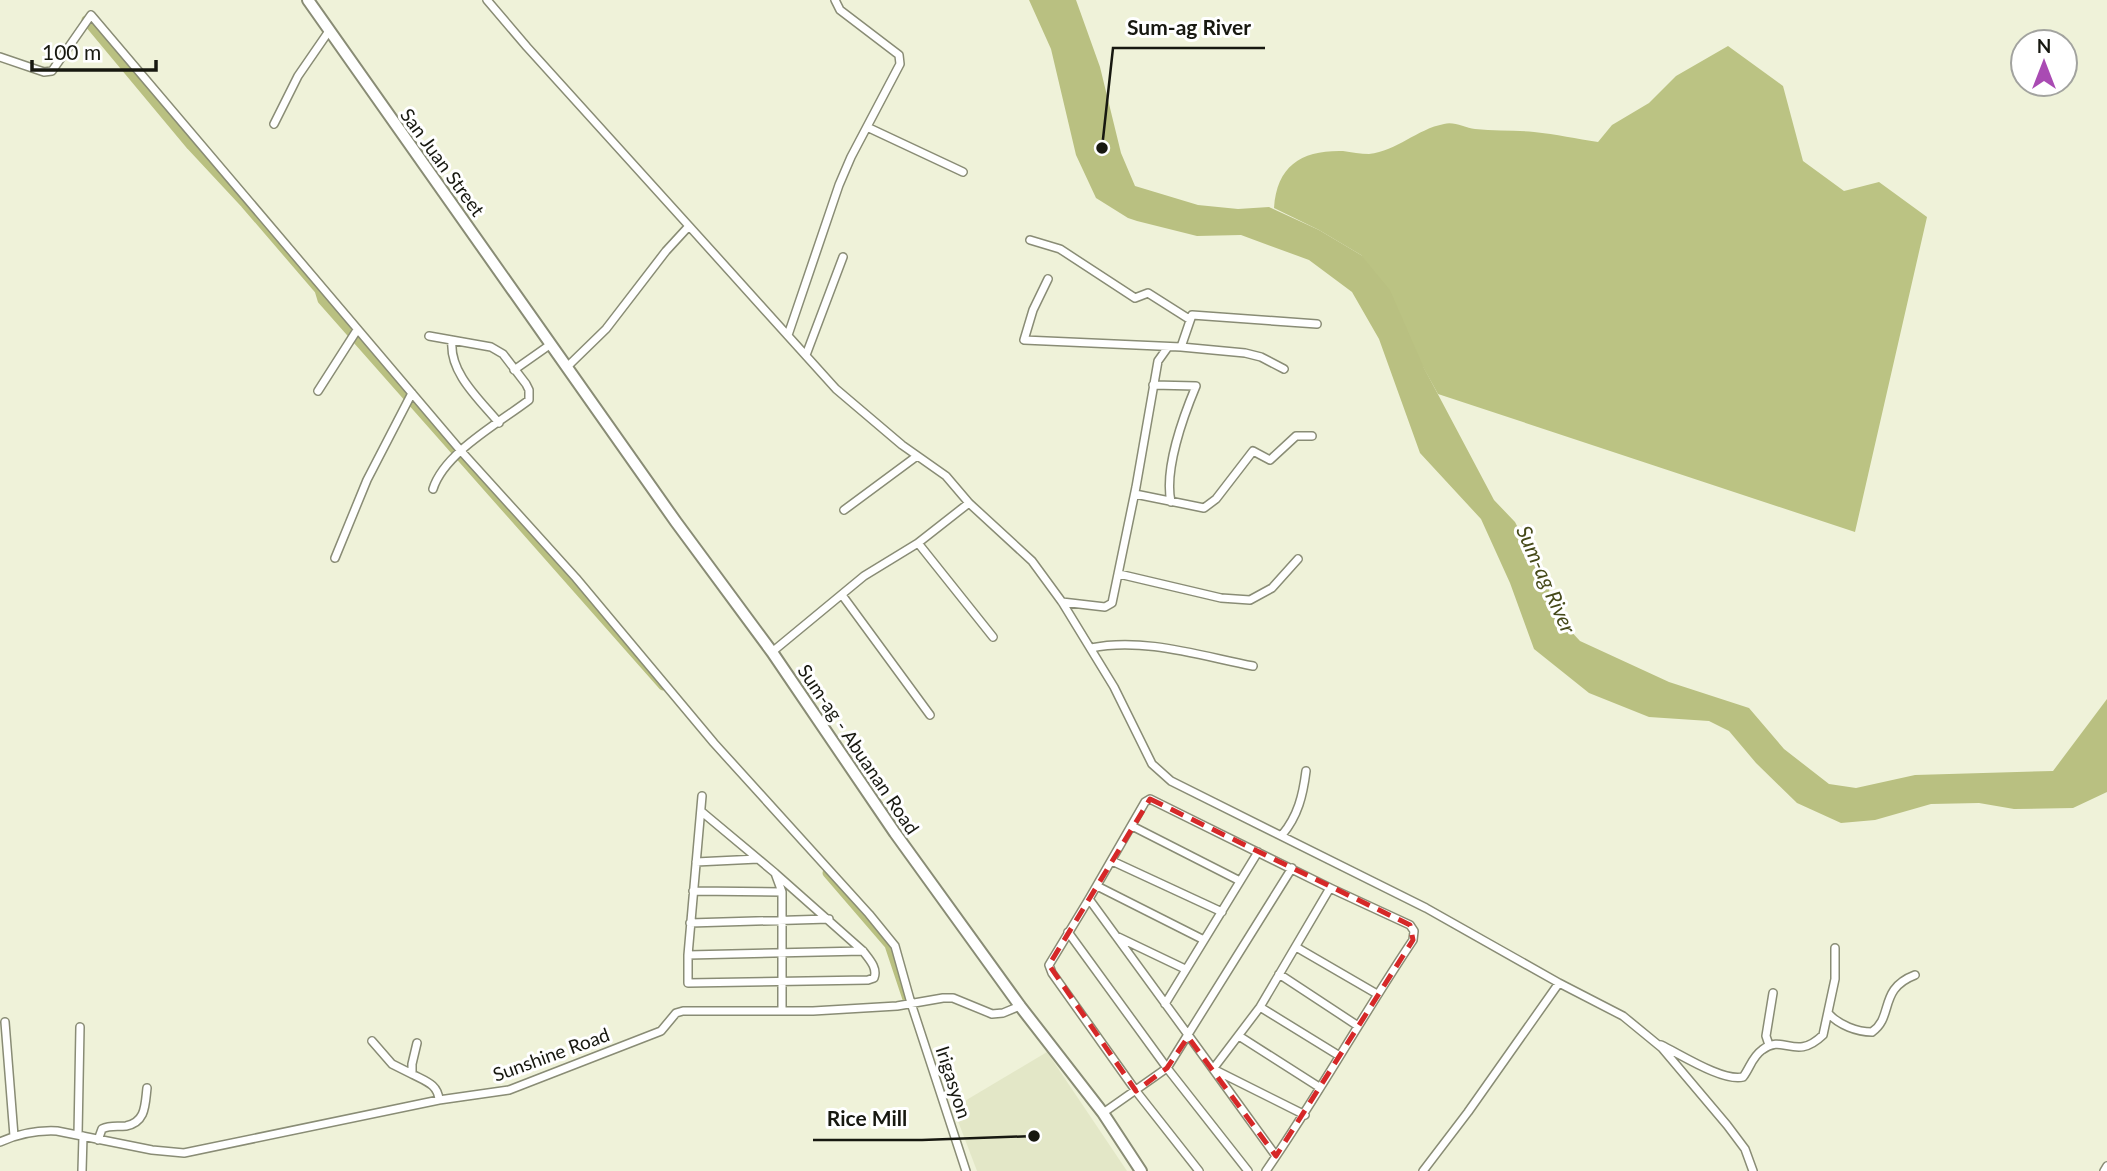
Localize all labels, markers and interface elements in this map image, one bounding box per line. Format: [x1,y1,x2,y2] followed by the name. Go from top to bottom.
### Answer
[1113,6,1265,48] callout: Sum-ag River
[1127,14,1251,39] text: Sum-ag River
[32,28,156,72] scale bar
[2009,28,2079,98] north arrow
[2037,34,2051,57] text: N
[42,39,101,64] text: 100 m
[396,104,490,221] street label: San Juan Street
[1512,521,1582,637] water label: Sum-ag River
[794,660,924,838] street label: Sum-ag - Abuanan Road
[490,1022,612,1086] street label: Sunshine Road
[931,1043,977,1121] street label: Irigasyon
[813,1098,922,1140] callout: Rice Mill
[827,1105,907,1130] text: Rice Mill

